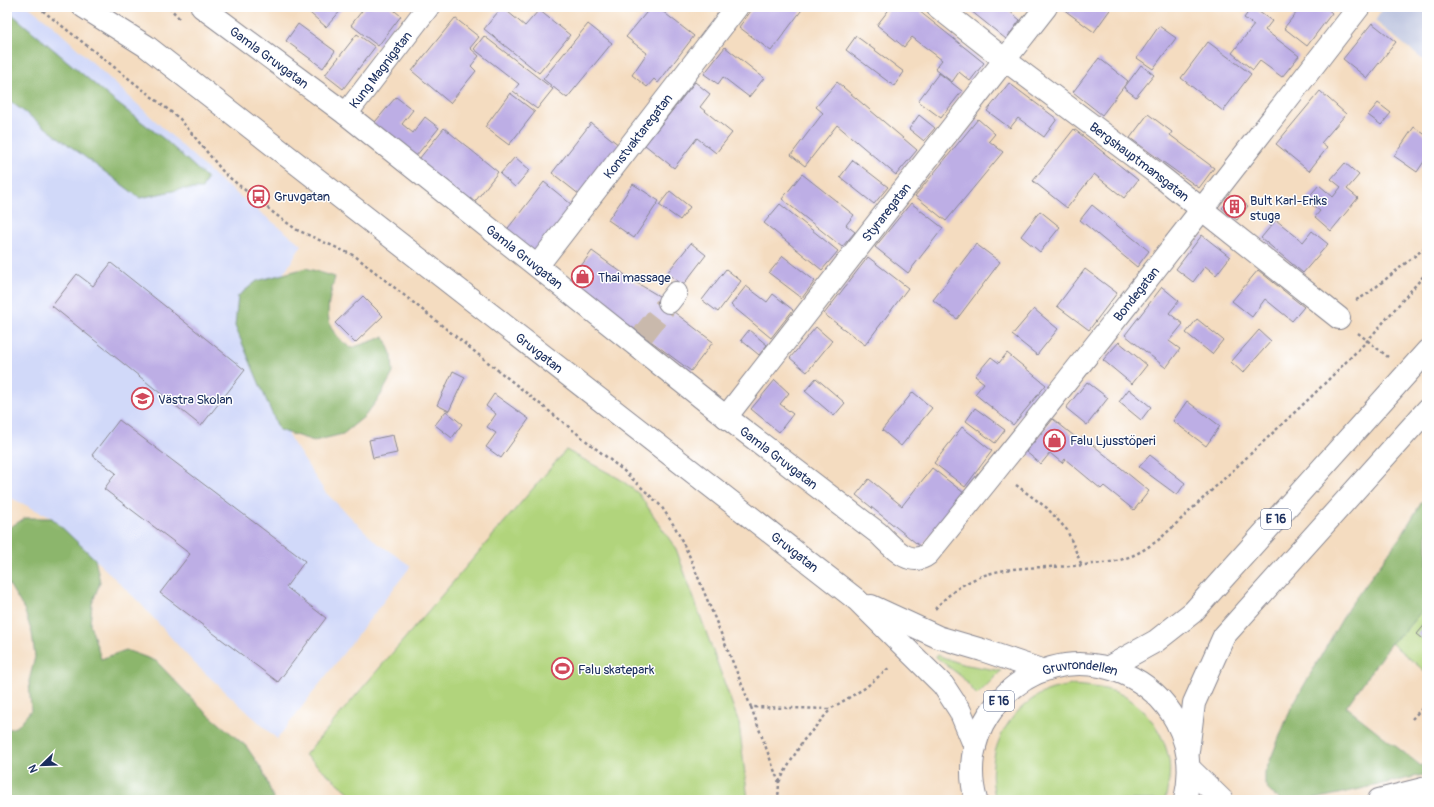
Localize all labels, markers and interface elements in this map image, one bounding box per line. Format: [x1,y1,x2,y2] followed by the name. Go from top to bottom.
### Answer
[226,23,311,92] street label: Gamla Gruvgatan
[346,28,416,112] street label: Kung Magnigatan
[601,91,676,182] street label: Konstvaktaregatan
[1086,119,1192,205] street label: Bergshauptmansgatan
[859,180,915,245] street label: Styraregatan
[246,183,272,209] bus stop icon: Gruvgatan
[274,189,330,205] place label: Gruvgatan
[1250,193,1327,224] place label: Bult Karl-Eriks stuga
[1222,194,1248,220] building icon: Bult Karl-Eriks stuga
[482,222,566,293] street label: Gamla Gruvgatan
[570,264,596,290] shop icon: Thai massage
[1110,264,1163,325] street label: Bondegatan
[598,270,671,286] place label: Thai massage
[512,330,566,377] street label: Gruvgatan
[130,386,156,412] school or university icon: Västra Skolan
[158,392,233,408] place label: Västra Skolan
[736,423,821,493] street label: Gamla Gruvgatan
[1042,427,1068,453] shop icon: Falu Ljusstöperi
[1070,433,1156,449] place label: Falu Ljusstöperi
[1261,509,1291,529] road number: E 16
[767,529,821,576] street label: Gruvgatan
[549,656,575,682] sports icon: Falu skatepark
[1040,657,1120,680] street label: Gruvrondellen
[578,662,655,678] place label: Falu skatepark
[984,691,1014,711] road number: E 16
[22,745,62,785] north arrow
[26,762,41,775] text: N

